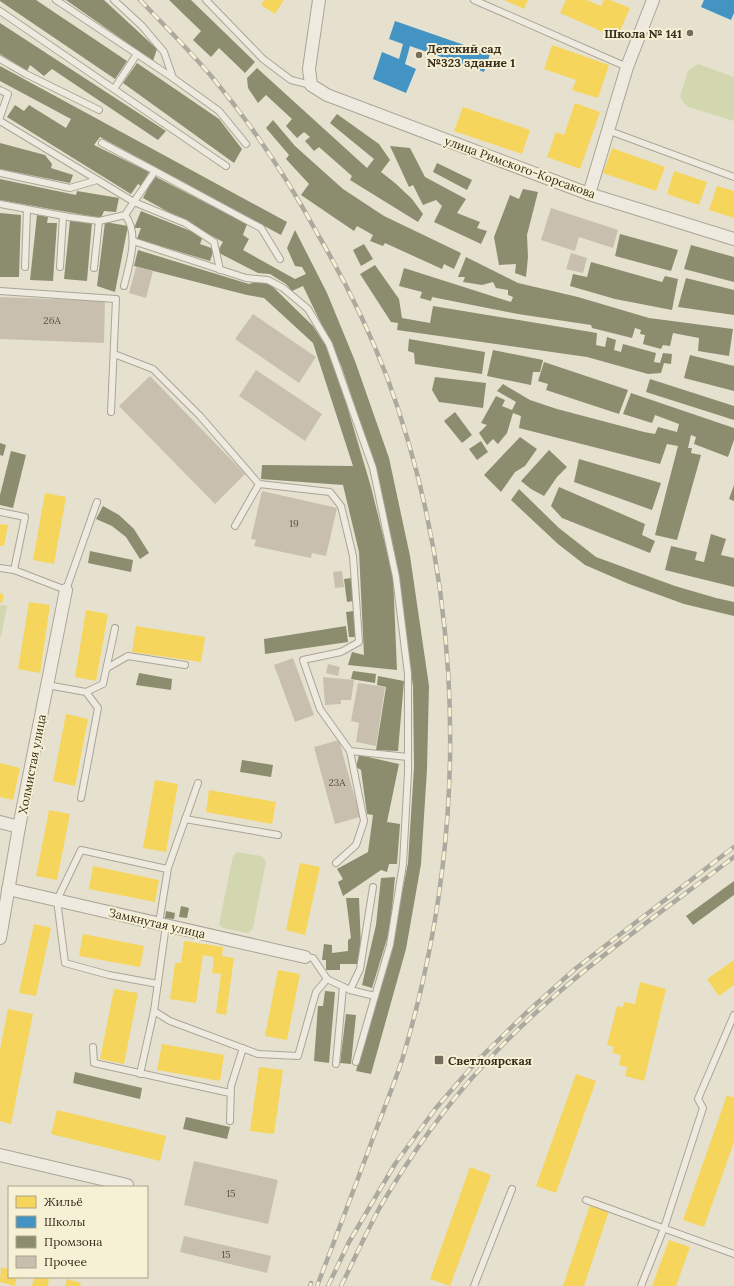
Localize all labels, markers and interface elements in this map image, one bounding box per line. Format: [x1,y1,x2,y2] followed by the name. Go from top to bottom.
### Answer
[604,26,682,41] place label: Школа № 141
[685,28,695,38] marker: Школа № 141
[427,41,515,70] place label: Детский сад №323 здание 1
[414,50,424,60] marker: Детский сад №323 здание 1
[442,133,598,201] street label: улица Римского-Корсакова
[43,314,61,327] house number: 26А
[289,517,299,530] house number: 19
[15,713,49,815] street label: Холмистая улица
[328,776,346,789] house number: 23А
[107,905,207,941] street label: Замкнутая улица
[448,1053,532,1068] place label: Светлоярская
[433,1054,445,1066] marker: Светлоярская
[8,1186,148,1278] legend
[226,1187,236,1200] house number: 15
[44,1194,83,1209] text: Жильё
[44,1214,85,1229] text: Школы
[44,1234,102,1249] text: Промзона
[221,1248,231,1261] house number: 15
[44,1254,87,1269] text: Прочее

